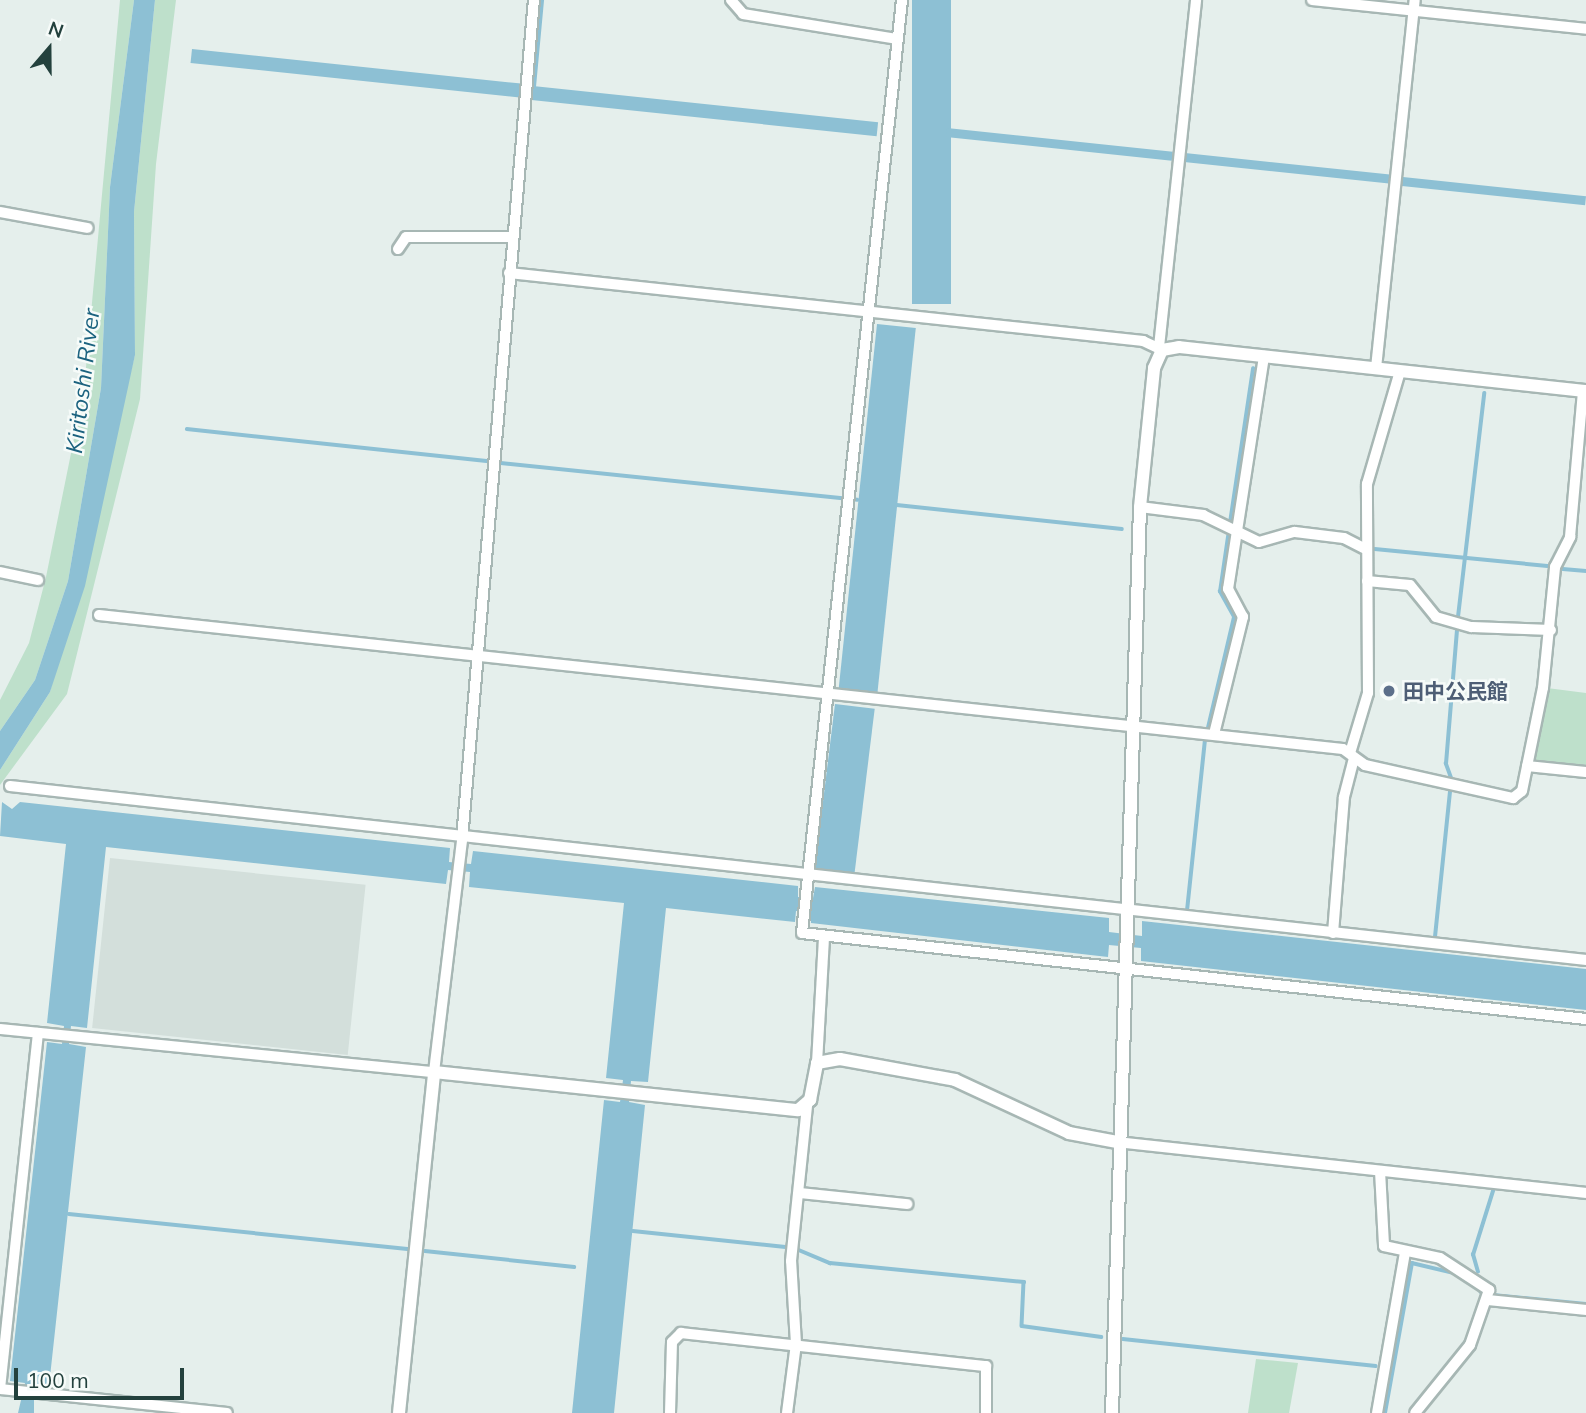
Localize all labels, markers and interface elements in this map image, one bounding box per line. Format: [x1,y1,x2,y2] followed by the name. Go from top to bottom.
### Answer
[14,14,84,84] north arrow
[45,16,67,43] text: N
[60,307,106,455] water label: Kiritoshi River
[1403,678,1508,704] place label: 田中公民館
[1381,683,1397,699] marker: 田中公民館
[18,1354,187,1398] scale bar
[27,1367,89,1393] text: 100 m

